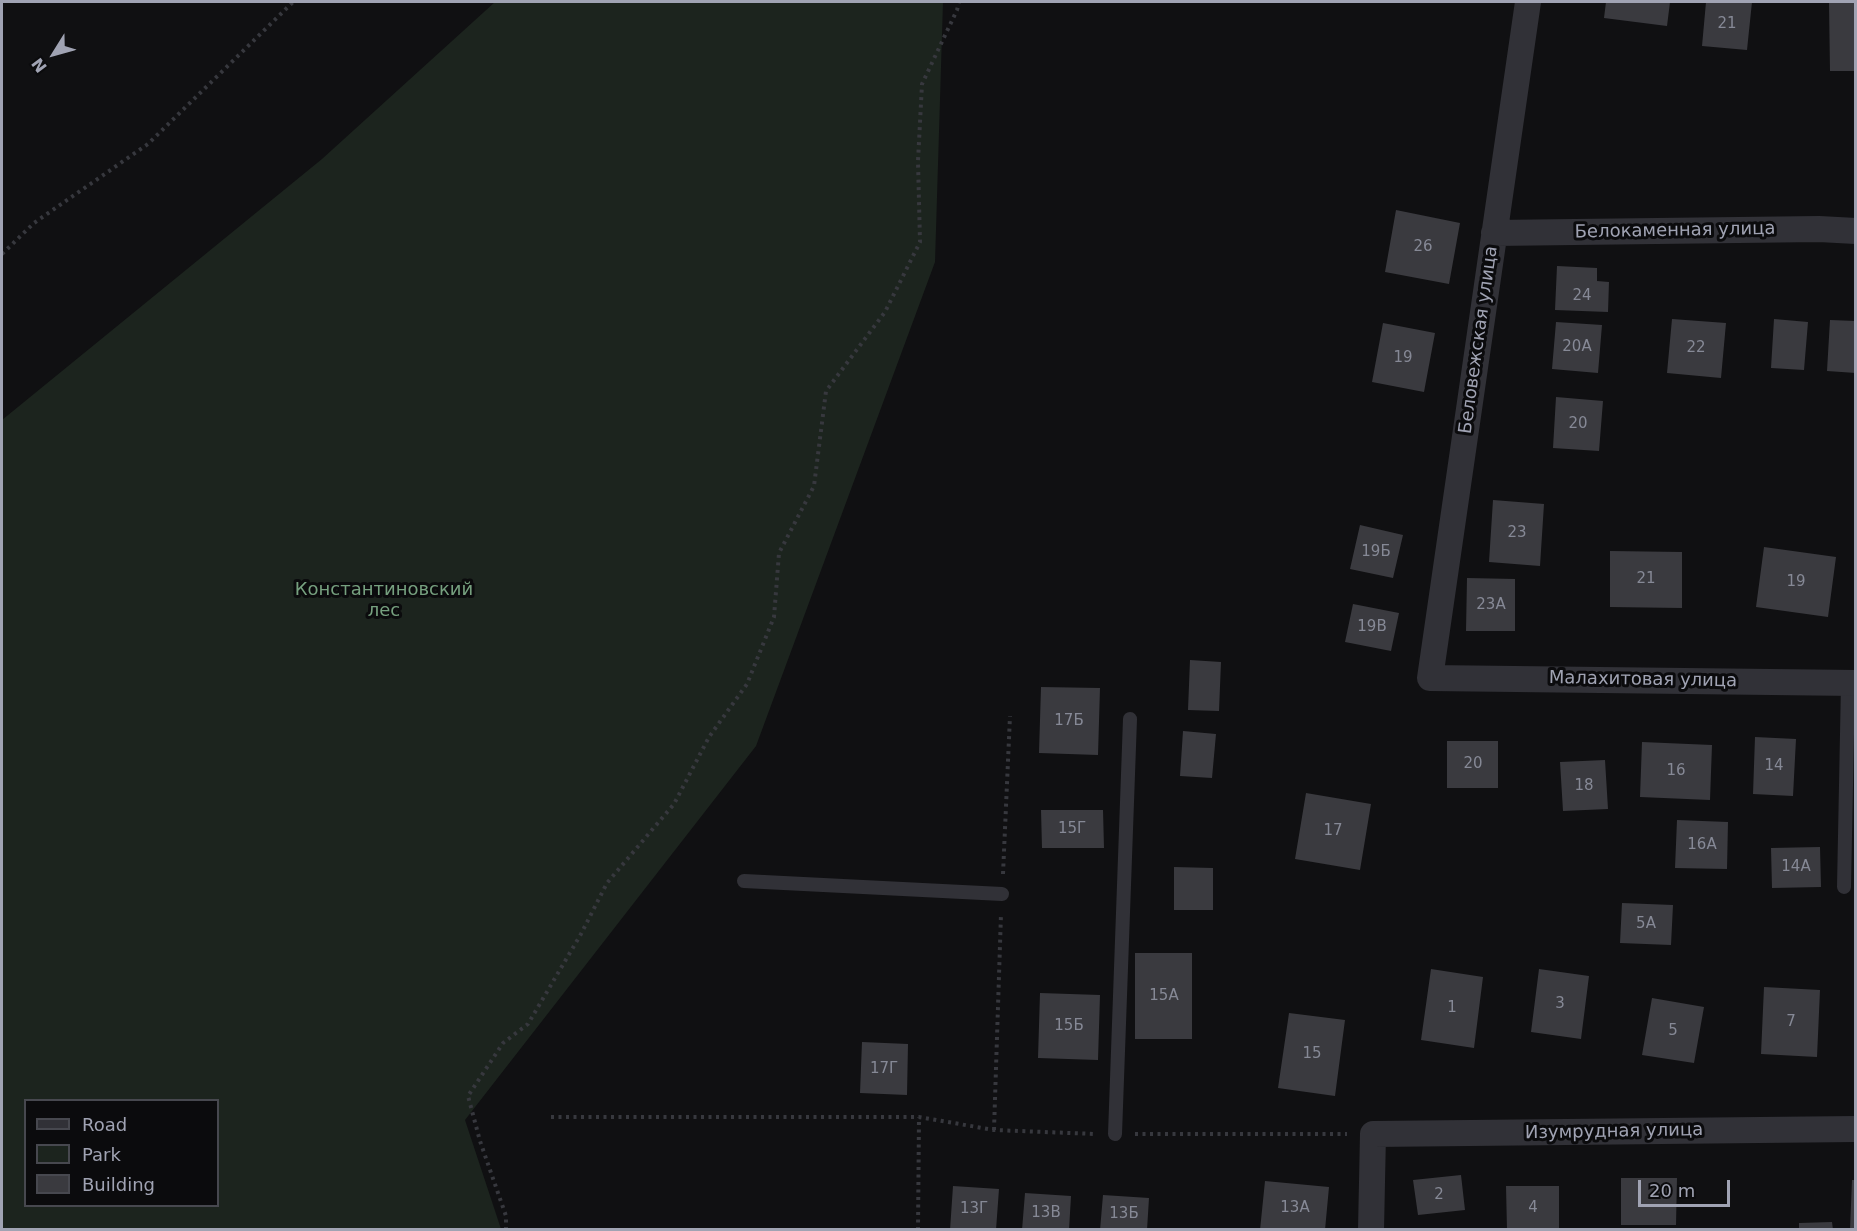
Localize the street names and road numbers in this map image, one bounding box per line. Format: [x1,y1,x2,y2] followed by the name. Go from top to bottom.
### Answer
[1574,218,1776,244] street label: Белокаменная улица
[1455,245,1503,435] street label: Беловежская улица
[1549,668,1737,692] street label: Малахитовая улица
[1525,1120,1703,1144] street label: Изумрудная улица

